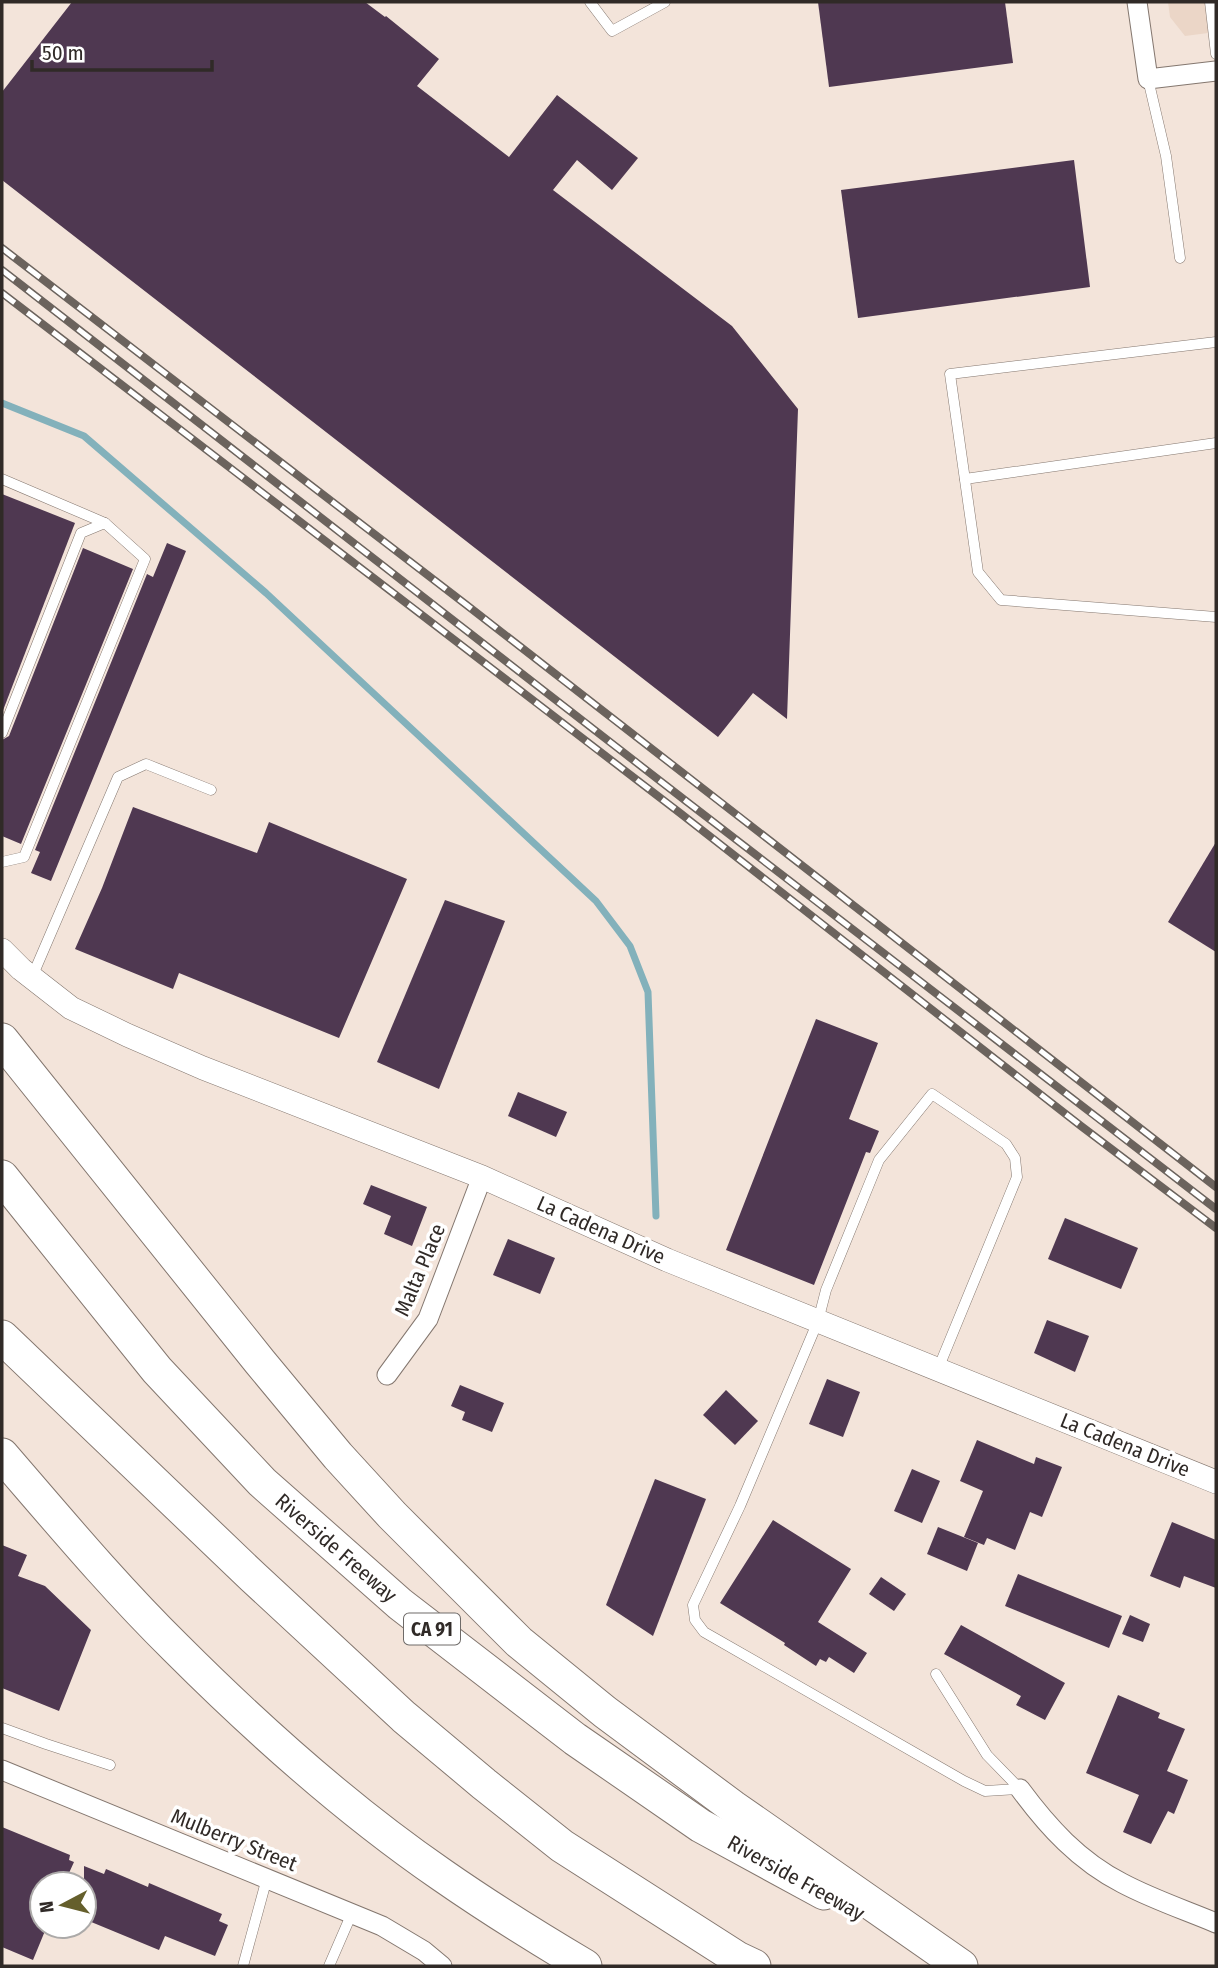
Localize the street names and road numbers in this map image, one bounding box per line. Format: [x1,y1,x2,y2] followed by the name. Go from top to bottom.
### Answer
[533,1190,669,1270] street label: La Cadena Drive
[389,1220,451,1320] street label: Malta Place
[1056,1407,1194,1483] street label: La Cadena Drive
[270,1488,403,1608] street label: Riverside Freeway
[404,1614,460,1644] road number: CA 91
[167,1803,301,1877] street label: Mulberry Street
[723,1830,870,1927] street label: Riverside Freeway

